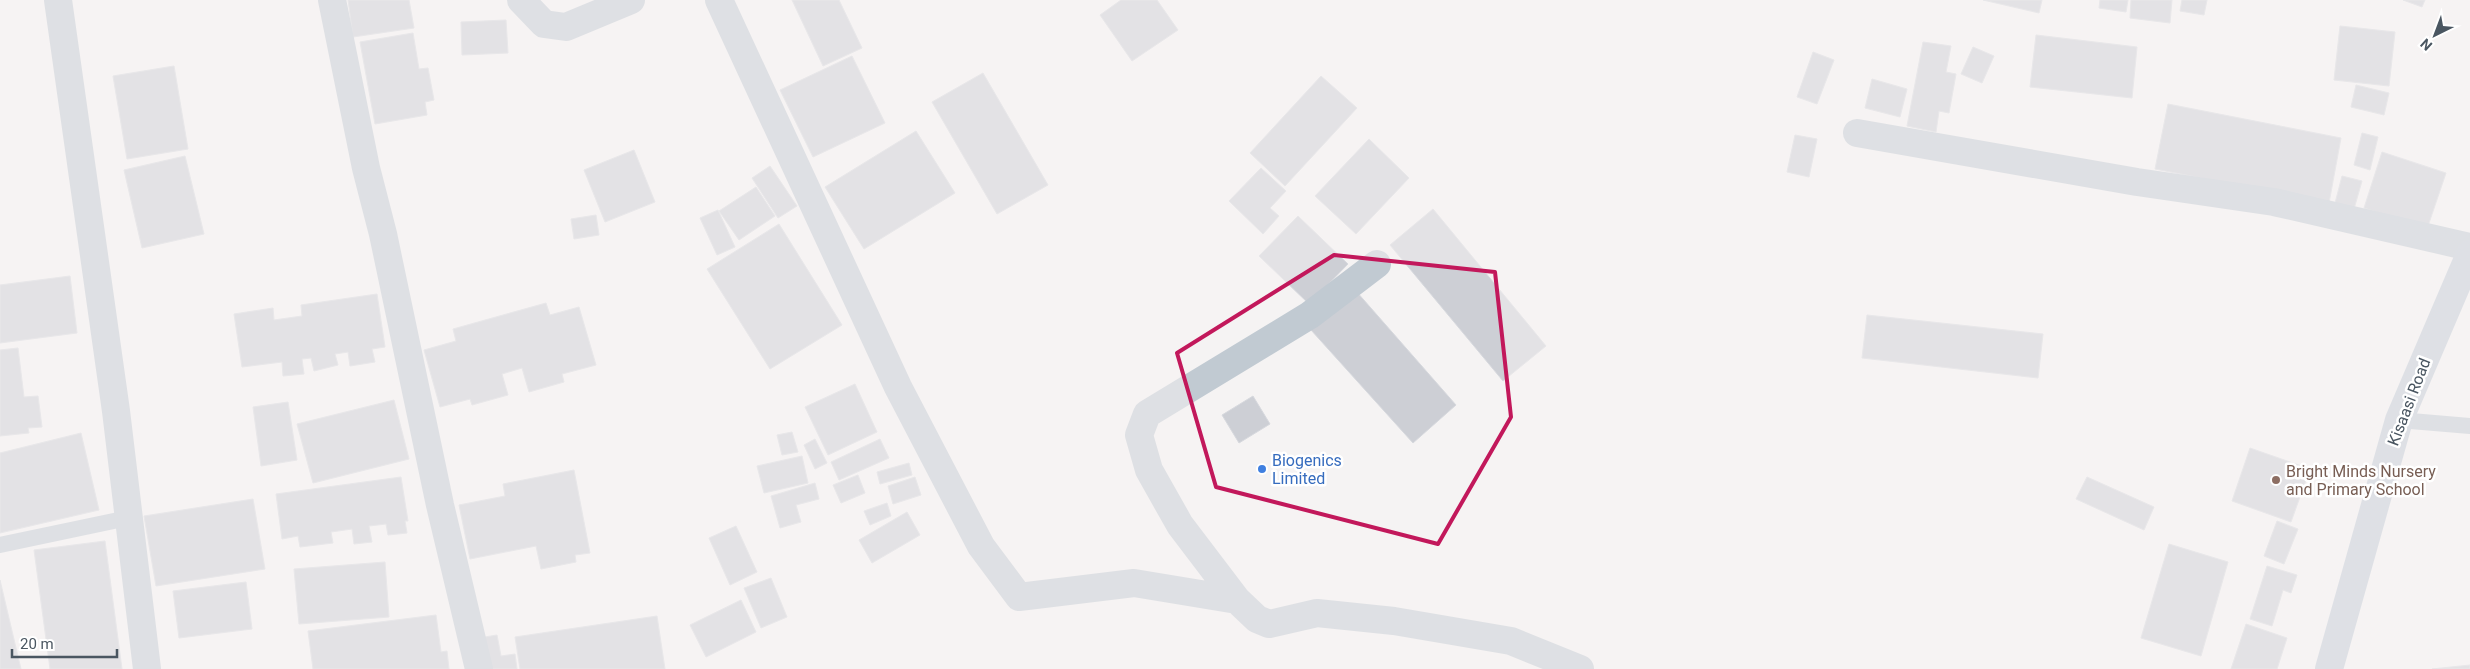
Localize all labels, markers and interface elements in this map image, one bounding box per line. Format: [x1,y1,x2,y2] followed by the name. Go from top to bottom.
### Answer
[2410,10,2460,60] north arrow
[2417,35,2435,54] text: N
[2384,355,2434,449] street label: Kisaasi Road
[1272,451,1342,488] place label: Biogenics Limited
[2286,462,2436,499] place label: Bright Minds Nursery and Primary School
[1256,463,1268,475] marker: Biogenics Limited
[2270,474,2282,486] marker: Bright Minds Nursery and Primary School
[12,626,118,658] scale bar
[20,635,54,653] text: 20 m

